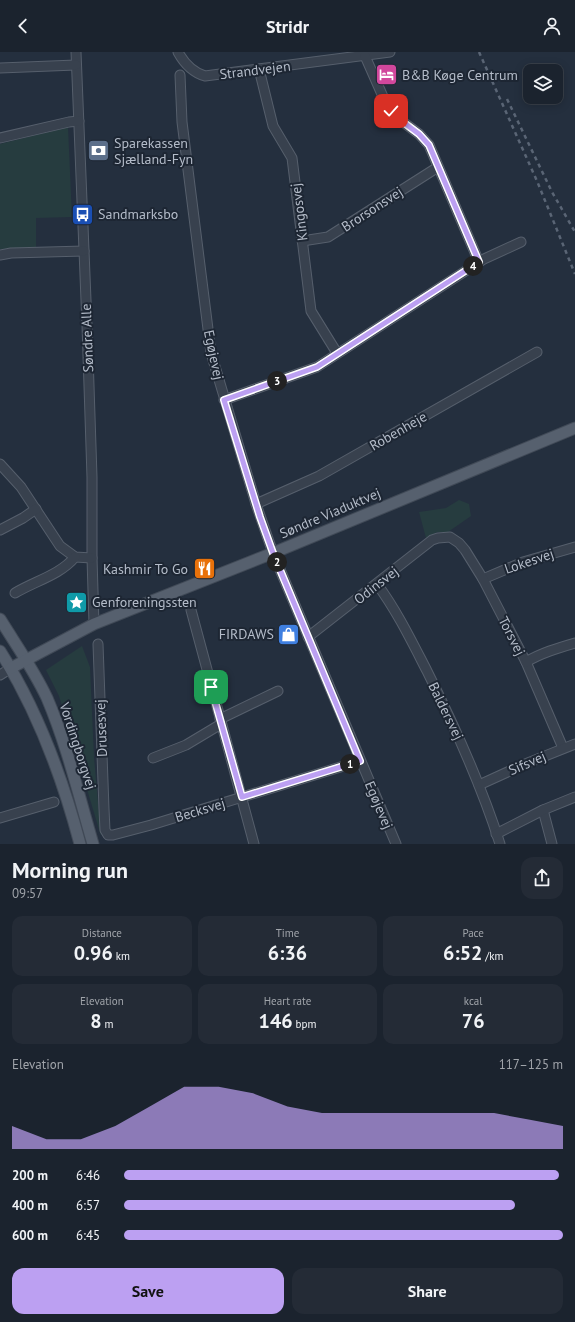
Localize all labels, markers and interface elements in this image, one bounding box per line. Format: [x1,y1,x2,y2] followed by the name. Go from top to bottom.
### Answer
[12,15,34,37] icon: back
[266,15,309,38] text: Stridr
[541,15,563,37] icon: person
[219,57,291,83] street label: Strandvejen
[374,62,400,88] hotel icon: B&B Køge Centrum
[523,64,563,104] map controls
[523,64,563,104] button: layers
[402,66,518,84] place label: B&B Køge Centrum
[374,94,408,128] pin
[380,100,402,122] icon: check
[114,134,193,168] place label: Sparekassen Sjælland-Fyn
[86,138,112,164] bank icon: Sparekassen Sjælland-Fyn
[287,182,311,242] street label: Kingosvej
[338,183,406,235] street label: Brorsonsvej
[70,201,96,227] bus stop icon: Sandmarksbo
[98,205,178,223] place label: Sandmarksbo
[463,256,483,276] pin: 4
[470,259,476,273] text: 4
[77,303,97,373] street label: Søndre Alle
[200,328,228,382] street label: Egøjevej
[267,371,287,391] pin: 3
[274,374,280,388] text: 3
[366,407,430,455] street label: Robenheje
[277,484,383,542] street label: Søndre Viaduktvej
[502,544,556,578] street label: Lokesvej
[267,552,287,572] pin: 2
[274,555,280,569] text: 2
[191,556,217,582] restaurant icon: Kashmir To Go
[103,560,188,578] place label: Kashmir To Go
[350,562,402,608] street label: Odinsvej
[63,589,89,615] place icon: Genforeningssten
[92,593,197,611] place label: Genforeningssten
[495,613,529,659] street label: Torsvej
[276,621,302,647] shop icon: FIRDAWS
[219,625,274,643] place label: FIRDAWS
[194,670,228,704] pin
[200,676,222,698] icon: arrive
[424,679,468,743] street label: Baldersvej
[55,699,101,792] street label: Vordingborgvej
[91,699,111,757] street label: Drusesvej
[506,747,548,779] street label: Sifsvej
[340,754,360,774] pin: 1
[347,757,353,771] text: 1
[361,778,397,832] street label: Egøjevej
[173,794,227,826] street label: Becksvej
[12,856,128,884] text: Morning run
[521,857,563,899] button: share
[12,885,43,902] text: 09:57
[82,926,122,940] text: Distance
[276,926,299,940] text: Time
[462,926,484,940] text: Pace
[74,940,113,966] text: 0.96
[268,940,307,966] text: 6:36
[443,940,482,966] text: 6:52
[113,949,130,963] text: km
[482,949,503,963] text: /km
[80,994,124,1008] text: Elevation
[264,994,311,1008] text: Heart rate
[464,994,483,1008] text: kcal
[90,1008,102,1034] text: 8
[259,1008,293,1034] text: 146
[462,1008,485,1034] text: 76
[102,1017,113,1031] text: m
[293,1017,316,1031] text: bpm
[12,1056,64,1073] text: Elevation
[499,1056,563,1073] text: 117–125 m
[12,1167,48,1184] text: 200 m
[76,1167,100,1184] text: 6:46
[12,1197,48,1214] text: 400 m
[76,1197,100,1214] text: 6:57
[12,1227,48,1244] text: 600 m
[76,1227,100,1244] text: 6:45
[12,1268,284,1314] button: Save
[292,1268,563,1314] button: Share

